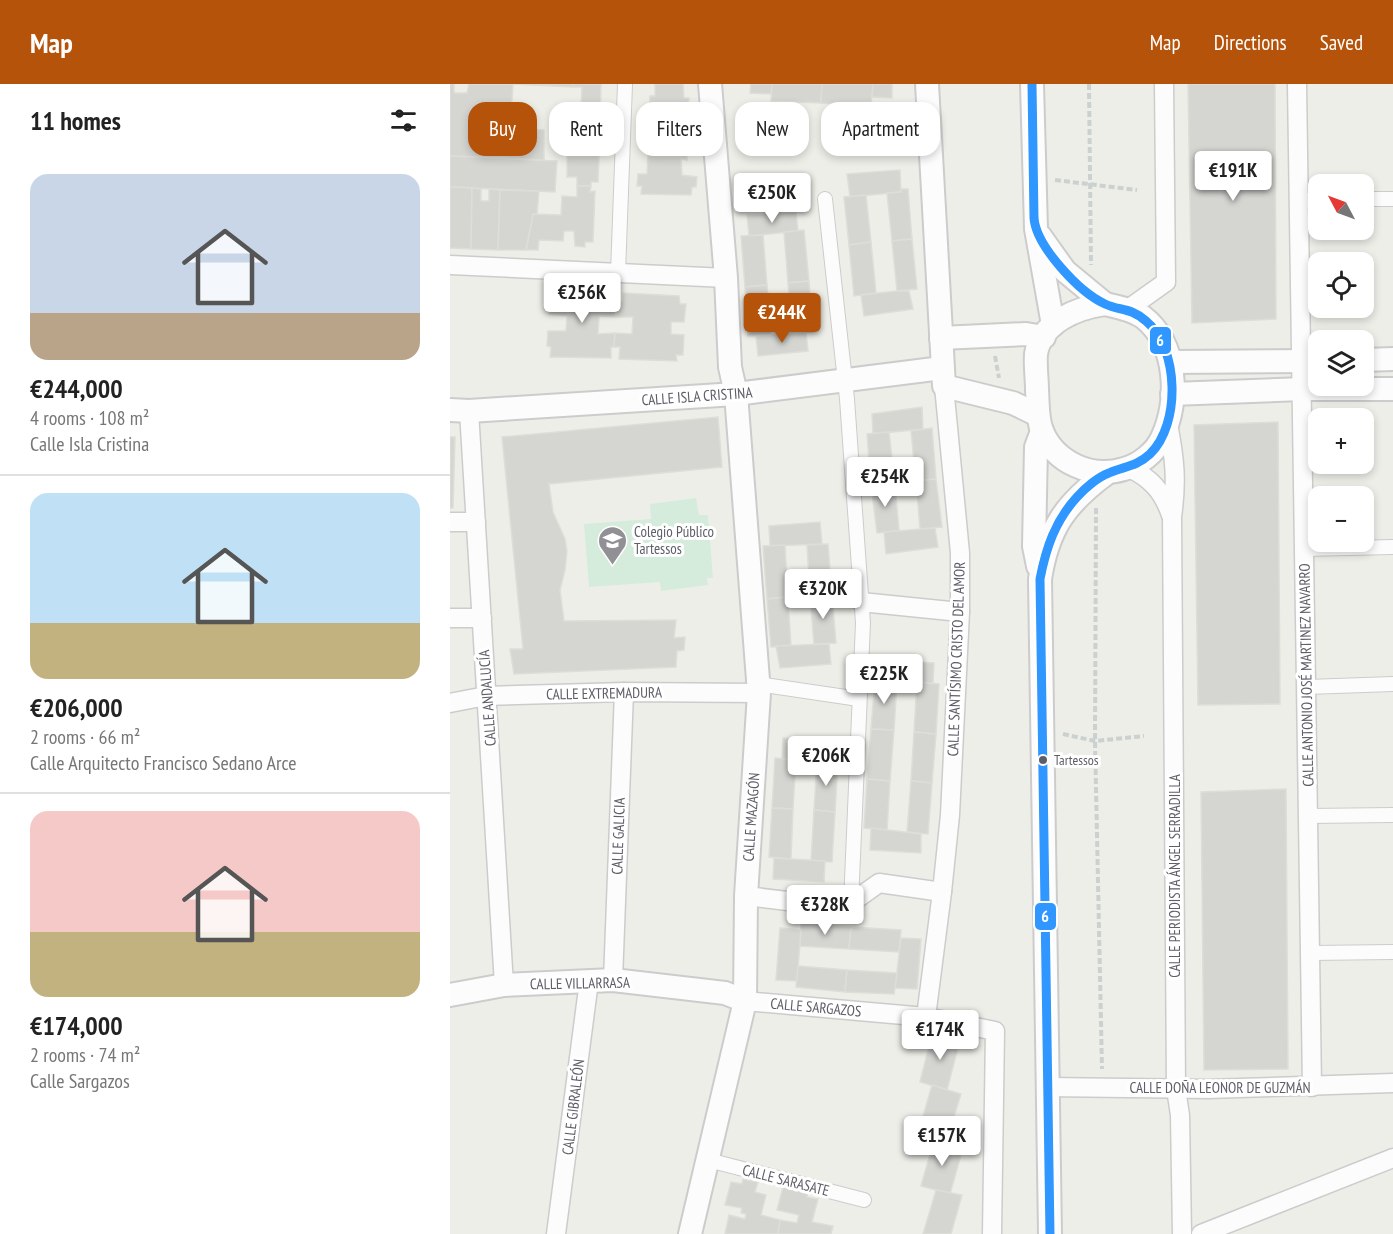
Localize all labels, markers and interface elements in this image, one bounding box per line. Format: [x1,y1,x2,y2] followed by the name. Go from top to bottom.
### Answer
[30,24,73,61] text: Map
[1150,29,1181,56] text: Map
[1214,29,1287,56] text: Directions
[1320,29,1363,56] text: Saved
[468,102,537,156] chip: Buy
[549,102,624,156] chip: Rent
[636,102,723,156] chip: Filters
[735,102,809,156] chip: New
[821,102,940,156] chip: Apartment
[30,104,121,137] text: 11 homes
[387,104,420,137] icon: filters
[1191,151,1275,202] pin: €191K
[1209,157,1257,183] text: €191K
[730,173,814,224] pin: €250K
[1308,174,1374,240] north arrow
[1308,174,1374,552] map controls
[748,179,796,205] text: €250K
[171,213,279,321] icon: home
[1308,252,1374,318] button: locate
[540,273,624,324] pin: €256K
[558,279,606,305] text: €256K
[740,293,824,344] pin: €244K
[758,299,806,325] text: €244K
[1149,326,1172,355] line badge: 6
[1156,330,1164,350] text: 6
[1308,330,1374,396] button: layers
[30,372,123,405] text: €244,000
[641,383,754,409] street label: CALLE ISLA CRISTINA
[30,405,149,431] text: 4 rooms · 108 m²
[1308,408,1374,474] button: +
[30,431,149,457] text: Calle Isla Cristina
[843,457,927,508] pin: €254K
[861,463,909,489] text: €254K
[1308,486,1374,552] button: −
[634,522,714,558] place label: Colegio Público Tartessos
[597,524,629,566] school or university icon: Colegio Público Tartessos
[171,532,279,640] icon: home
[943,561,969,757] street label: CALLE SANTÍSIMO CRISTO DEL AMOR
[1295,563,1317,787] street label: CALLE ANTONIO JOSÉ MARTINEZ NAVARRO
[781,569,865,620] pin: €320K
[799,575,847,601] text: €320K
[474,648,500,747] street label: CALLE ANDALUCÍA
[842,654,926,705] pin: €225K
[860,660,908,686] text: €225K
[546,682,663,704] street label: CALLE EXTREMADURA
[30,691,123,724] text: €206,000
[30,724,140,750] text: 2 rooms · 66 m²
[784,736,868,787] pin: €206K
[802,742,850,768] text: €206K
[30,750,297,776] text: Calle Arquitecto Francisco Sedano Arce
[1054,751,1099,769] place label: Tartessos
[1037,754,1049,766] marker: Tartessos
[738,772,764,862] street label: CALLE MAZAGÓN
[1165,773,1184,978] street label: CALLE PERIODISTA ÁNGEL SERRADILLA
[607,796,629,875] street label: CALLE GALICIA
[171,850,279,958] icon: home
[783,885,867,936] pin: €328K
[801,891,849,917] text: €328K
[1034,902,1057,931] line badge: 6
[1041,906,1049,926] text: 6
[530,973,631,993] street label: CALLE VILLARRASA
[770,994,862,1020] street label: CALLE SARGAZOS
[30,1009,123,1042] text: €174,000
[898,1010,982,1061] pin: €174K
[916,1016,964,1042] text: €174K
[30,1042,140,1068] text: 2 rooms · 74 m²
[558,1058,588,1156] street label: CALLE GIBRALEÓN
[30,1068,130,1094] text: Calle Sargazos
[1129,1078,1311,1097] street label: CALLE DOÑA LEONOR DE GUZMÁN
[900,1116,984,1167] pin: €157K
[918,1122,966,1148] text: €157K
[741,1160,831,1200] street label: CALLE SARASATE

